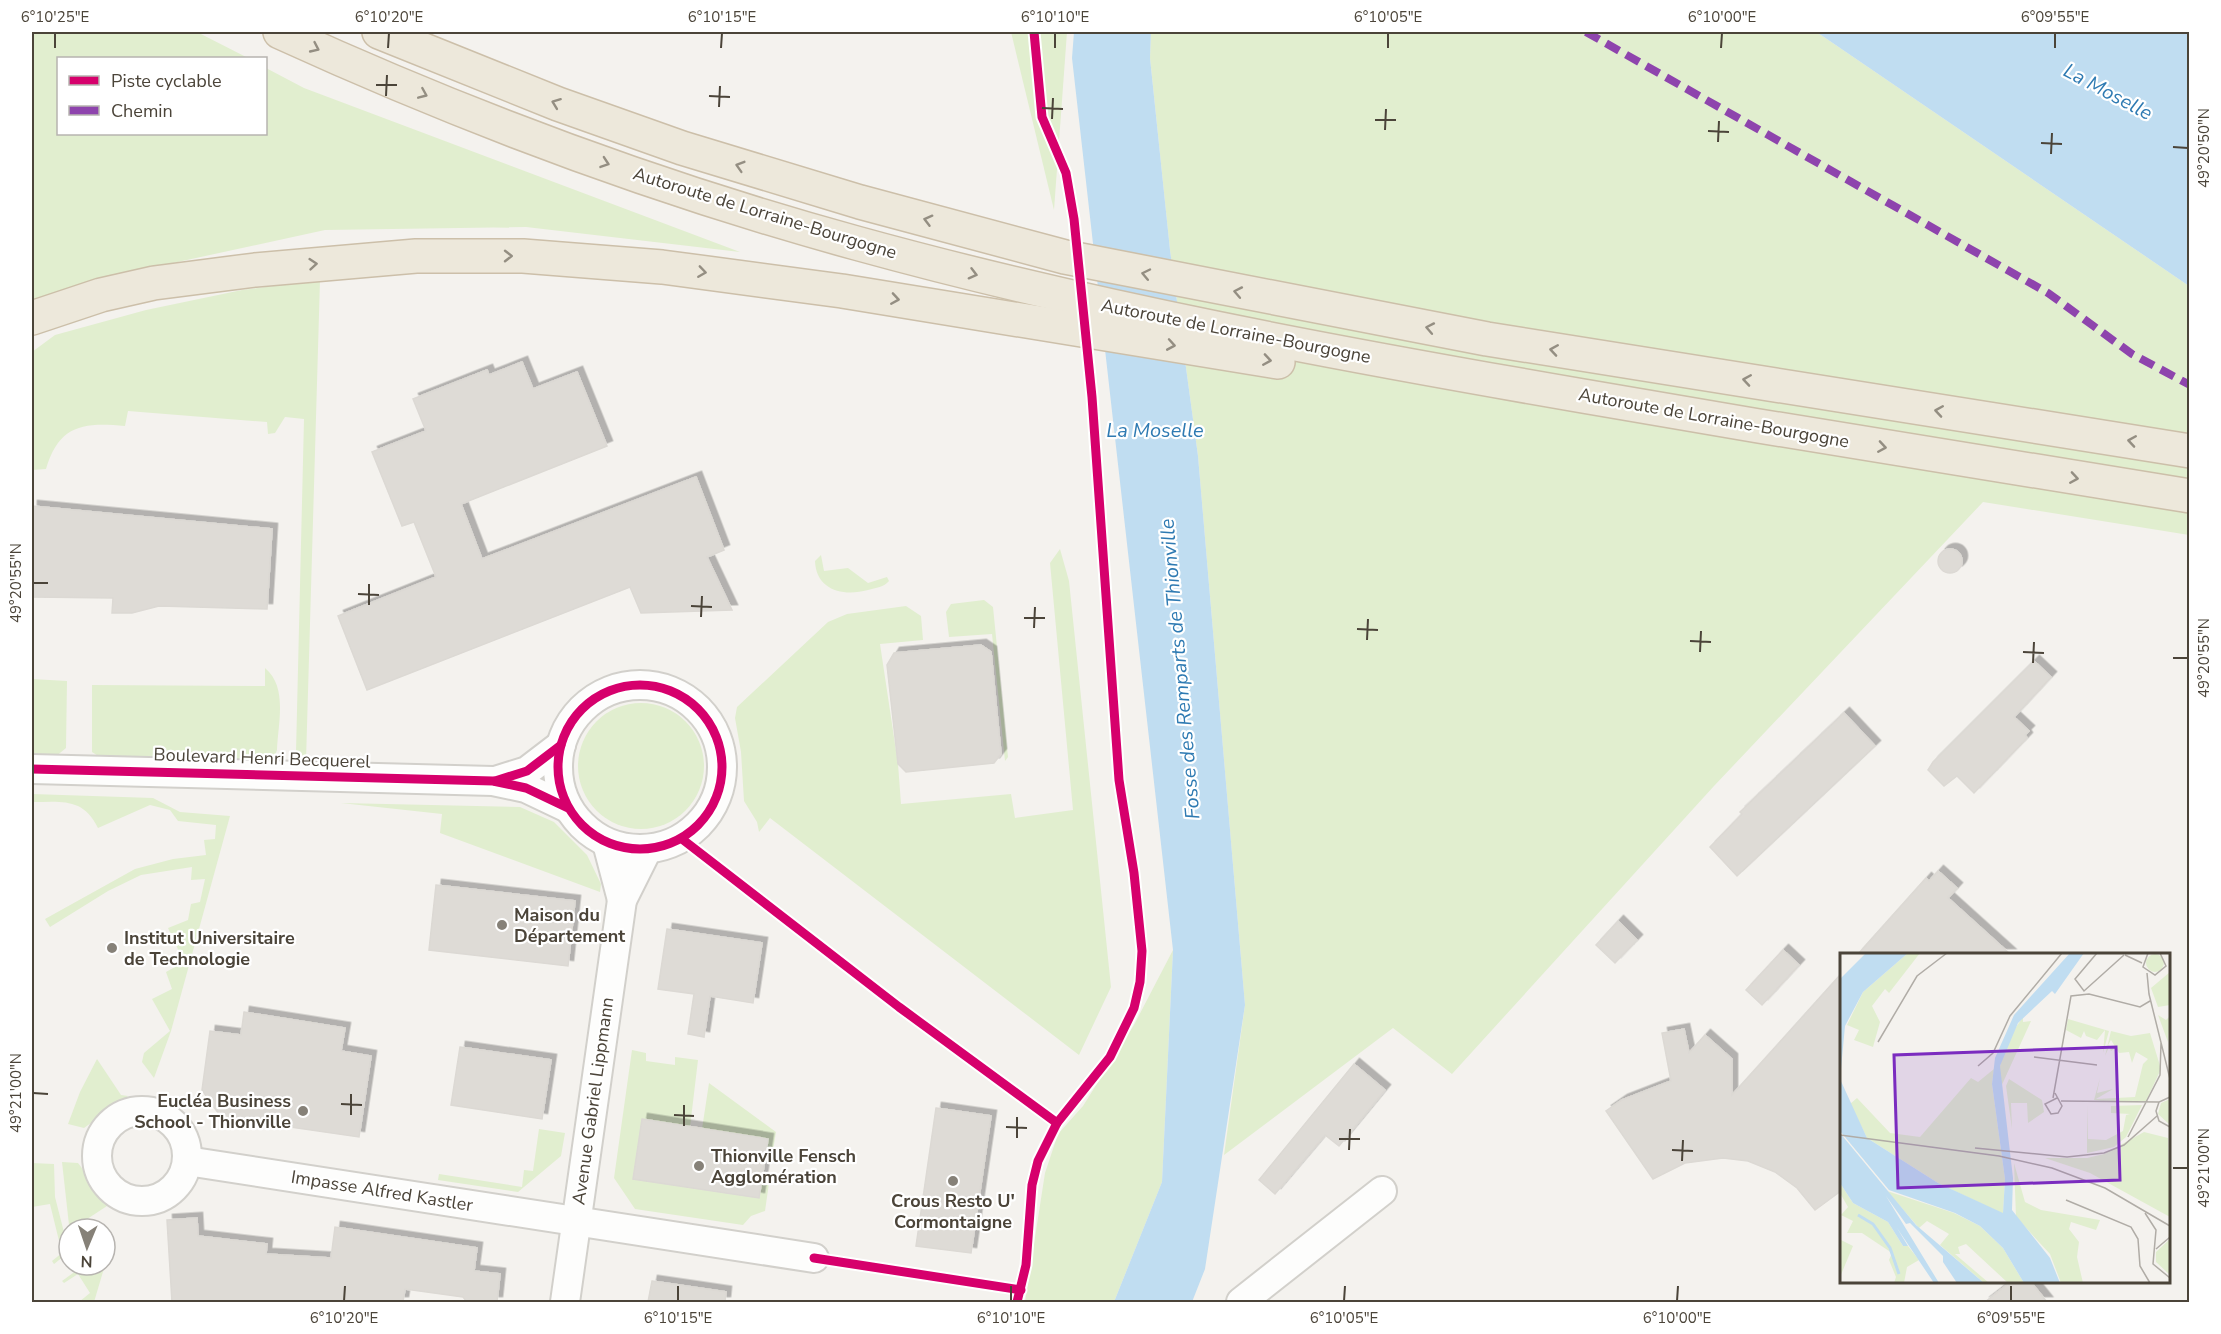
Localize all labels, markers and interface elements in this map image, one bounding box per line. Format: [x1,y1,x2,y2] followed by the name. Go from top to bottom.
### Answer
[21,7,89,27] text: 6°10'25"E
[355,7,423,27] text: 6°10'20"E
[688,7,756,27] text: 6°10'15"E
[1021,7,1089,27] text: 6°10'10"E
[1354,7,1422,27] text: 6°10'05"E
[1688,7,1756,27] text: 6°10'00"E
[2021,7,2089,27] text: 6°09'55"E
[309,40,320,52] one-way arrow
[57,57,267,135] legend
[2059,57,2158,127] water label: La Moselle
[111,69,222,93] text: Piste cyclable
[417,87,428,99] one-way arrow
[551,98,562,110] one-way arrow
[111,99,173,123] text: Chemin
[2194,108,2214,188] text: 49°20'50"N
[599,156,610,169] one-way arrow
[630,161,900,265] street label: Autoroute de Lorraine-Bourgogne
[735,161,746,173] one-way arrow
[923,215,933,227] one-way arrow
[504,250,513,262] one-way arrow
[309,258,318,271] one-way arrow
[698,266,707,278] one-way arrow
[968,267,978,280] one-way arrow
[1142,268,1152,281] one-way arrow
[1233,286,1243,299] one-way arrow
[891,293,900,305] one-way arrow
[1099,293,1373,369] street label: Autoroute de Lorraine-Bourgogne
[1425,322,1435,335] one-way arrow
[1166,338,1175,350] one-way arrow
[1549,344,1559,356] one-way arrow
[1262,354,1271,366] one-way arrow
[1742,375,1751,387] one-way arrow
[1577,382,1851,454] street label: Autoroute de Lorraine-Bourgogne
[1935,405,1945,418] one-way arrow
[1106,417,1204,444] water label: La Moselle
[2127,436,2136,448] one-way arrow
[1877,440,1886,452] one-way arrow
[2070,471,2079,483] one-way arrow
[1153,517,1207,820] water label: Fosse des Remparts de Thionville
[6,543,26,623] text: 49°20'55"N
[2194,618,2214,698] text: 49°20'55"N
[153,742,372,774] street label: Boulevard Henri Becquerel
[514,903,625,948] place label: Maison du Département
[495,918,509,932] marker: Maison du Département
[124,926,295,971] place label: Institut Universitaire de Technologie
[105,941,119,955] marker: Institut Universitaire de Technologie
[1840,953,2170,1283] inset map
[567,996,619,1206] street label: Avenue Gabriel Lippmann
[6,1053,26,1133] text: 49°21'00"N
[134,1089,291,1134] place label: Eucléa Business School - Thionville
[296,1104,310,1118] marker: Eucléa Business School - Thionville
[2194,1128,2214,1208] text: 49°21'00"N
[711,1144,856,1189] place label: Thionville Fensch Agglomération
[692,1159,706,1173] marker: Thionville Fensch Agglomération
[289,1165,475,1217] street label: Impasse Alfred Kastler
[946,1174,960,1188] marker: Crous Resto U' Cormontaigne
[891,1189,1015,1234] place label: Crous Resto U' Cormontaigne
[57,1217,117,1277] north arrow
[80,1250,93,1272] text: N
[310,1308,378,1328] text: 6°10'20"E
[644,1308,712,1328] text: 6°10'15"E
[977,1308,1045,1328] text: 6°10'10"E
[1310,1308,1378,1328] text: 6°10'05"E
[1643,1308,1711,1328] text: 6°10'00"E
[1977,1308,2045,1328] text: 6°09'55"E

